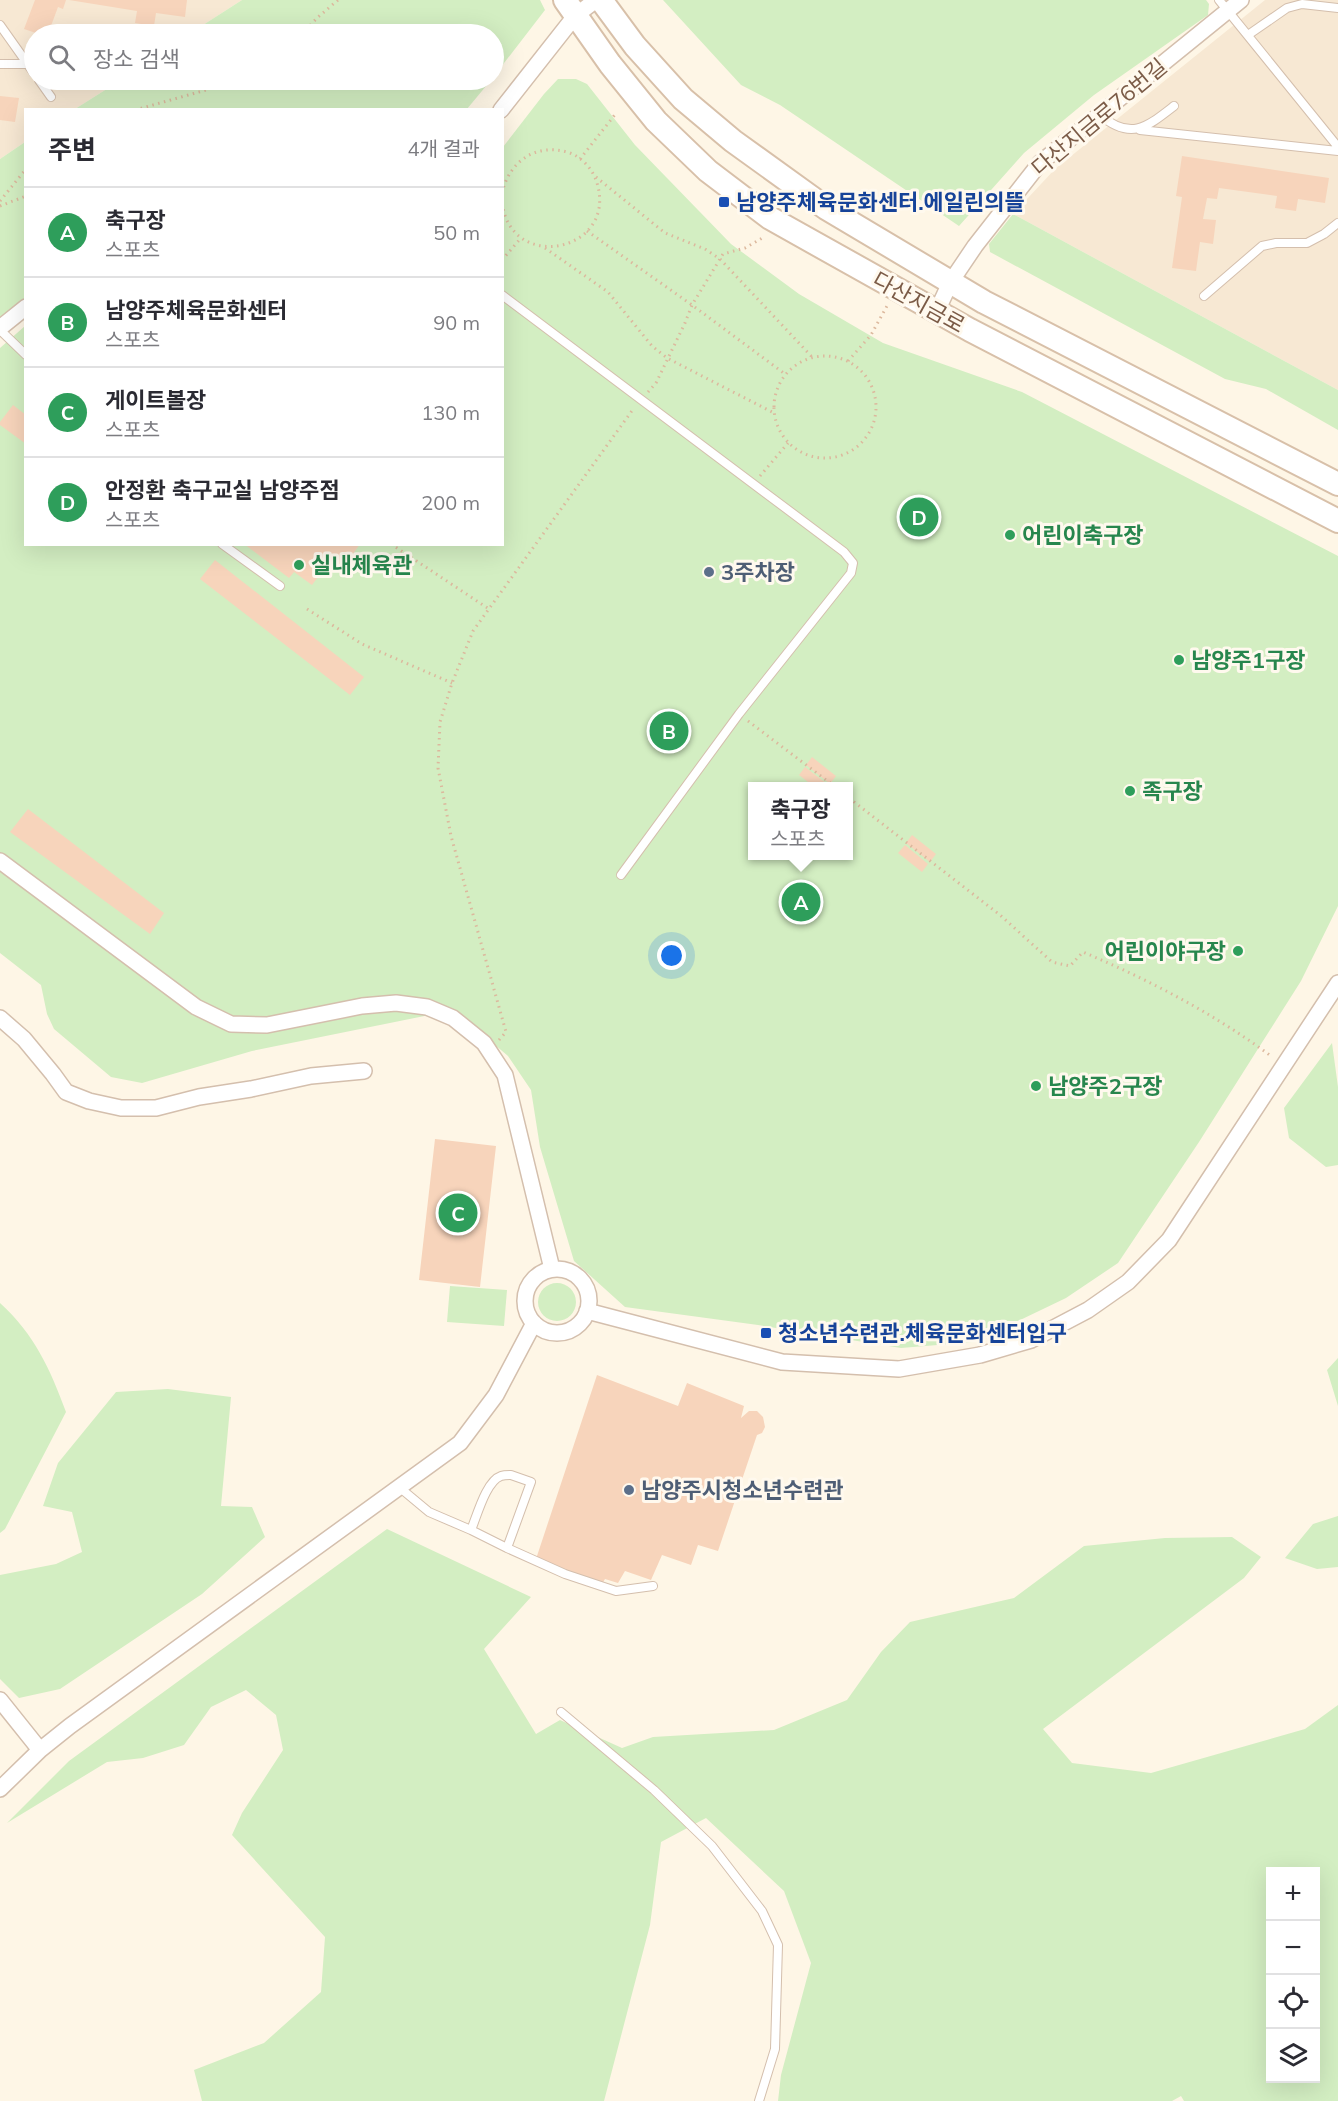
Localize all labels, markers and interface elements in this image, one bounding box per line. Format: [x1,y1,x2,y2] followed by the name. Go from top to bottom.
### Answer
[24,24,504,90] search box
[45,41,78,74] icon: search
[93,45,180,73] text: 장소 검색
[1026,52,1172,182] street label: 다산지금로76번길
[48,133,96,166] text: 주변
[408,136,480,161] text: 4개 결과
[736,188,1025,216] place label: 남양주체육문화센터.에일린의뜰
[717,195,731,209] marker: 남양주체육문화센터.에일린의뜰
[105,206,166,234] text: 축구장
[60,220,75,245] text: A
[433,220,480,245] text: 50 m
[105,237,160,262] text: 스포츠
[868,265,970,339] street label: 다산지금로
[105,296,287,324] text: 남양주체육문화센터
[61,310,74,335] text: B
[433,310,480,335] text: 90 m
[105,327,160,352] text: 스포츠
[105,386,206,414] text: 게이트볼장
[61,400,74,425] text: C
[421,400,480,425] text: 130 m
[105,417,160,442] text: 스포츠
[105,476,340,504] text: 안정환 축구교실 남양주점
[60,490,75,515] text: D
[421,490,480,515] text: 200 m
[900,494,938,540] pin: D
[105,507,160,532] text: 스포츠
[1022,521,1143,549] place label: 어린이축구장
[1003,528,1017,542] marker: 어린이축구장
[311,551,412,579] place label: 실내체육관
[292,558,306,572] marker: 실내체육관
[721,558,795,586] place label: 3주차장
[702,565,716,579] marker: 3주차장
[1191,646,1305,674] place label: 남양주1구장
[1172,653,1186,667] marker: 남양주1구장
[650,708,688,754] pin: B
[1142,777,1203,805] place label: 족구장
[748,782,853,860] popup
[1123,784,1137,798] marker: 족구장
[770,795,831,823] text: 축구장
[770,826,825,851] text: 스포츠
[782,880,820,924] pin: A
[1105,937,1226,965] place label: 어린이야구장
[657,941,686,970] your location
[1231,944,1245,958] marker: 어린이야구장
[1048,1072,1162,1100] place label: 남양주2구장
[1029,1079,1043,1093] marker: 남양주2구장
[438,1190,478,1236] pin: C
[778,1319,1067,1347] place label: 청소년수련관.체육문화센터입구
[759,1326,773,1340] marker: 청소년수련관.체육문화센터입구
[641,1476,843,1504] place label: 남양주시청소년수련관
[622,1483,636,1497] marker: 남양주시청소년수련관
[1266,1867,1320,2083] map controls
[1266,1867,1320,1921] button: +
[1266,1921,1320,1975] button: −
[1266,1975,1320,2029] button: locate
[1266,2029,1320,2083] button: layers

